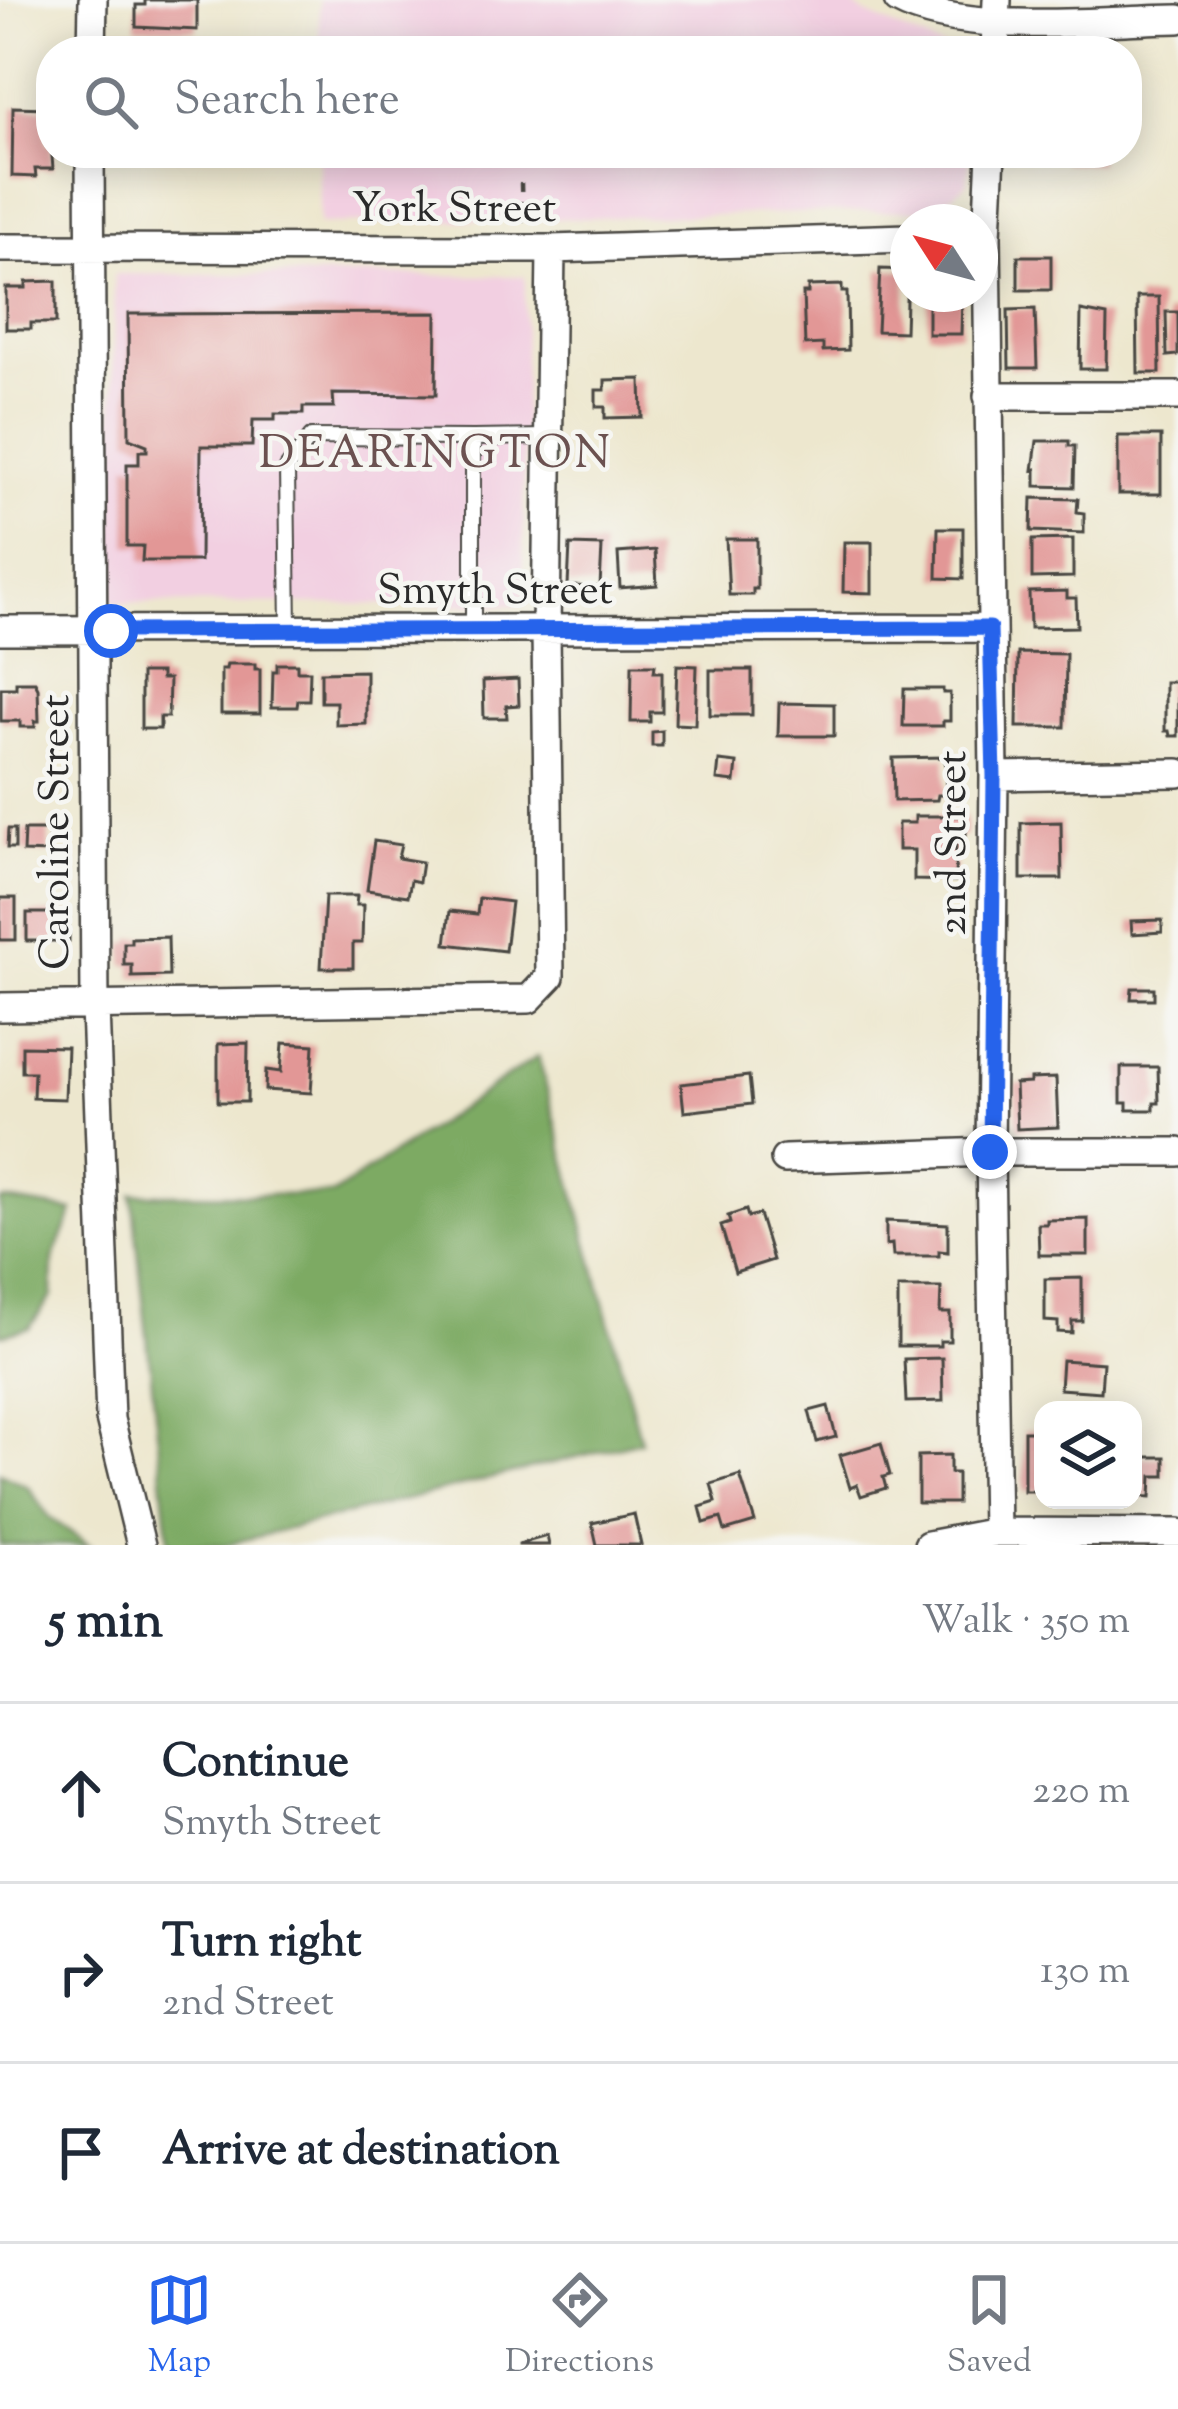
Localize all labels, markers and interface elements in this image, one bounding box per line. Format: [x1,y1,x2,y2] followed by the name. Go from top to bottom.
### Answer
[36,36,1142,168] search box
[78,69,144,135] icon: search
[174,70,400,135] text: Search here
[352,181,556,241] street label: York Street
[890,204,998,312] north arrow
[259,424,613,489] district label: DEARINGTON
[377,563,613,623] street label: Smyth Street
[84,604,138,658] route start
[28,694,88,970] street label: Caroline Street
[925,750,985,936] street label: 2nd Street
[963,1125,1017,1179] route end
[1034,1401,1142,1509] map controls
[1034,1401,1142,1509] button: layers
[48,1587,163,1660] text: 5 min
[922,1595,1130,1651] text: Walk · 350 m
[162,1732,349,1797] text: Continue
[48,1760,114,1826] icon: ahead
[1032,1765,1130,1821] text: 220 m
[162,1797,381,1853] text: Smyth Street
[162,1912,361,1977] text: Turn right
[48,1940,114,2006] icon: right
[1040,1945,1130,2001] text: 130 m
[162,1977,334,2033] text: 2nd Street
[48,2120,114,2186] icon: arrive
[162,2120,560,2185] text: Arrive at destination
[146,2267,212,2387] tab: Map
[505,2267,654,2387] tab: Directions
[947,2267,1032,2387] tab: Saved

